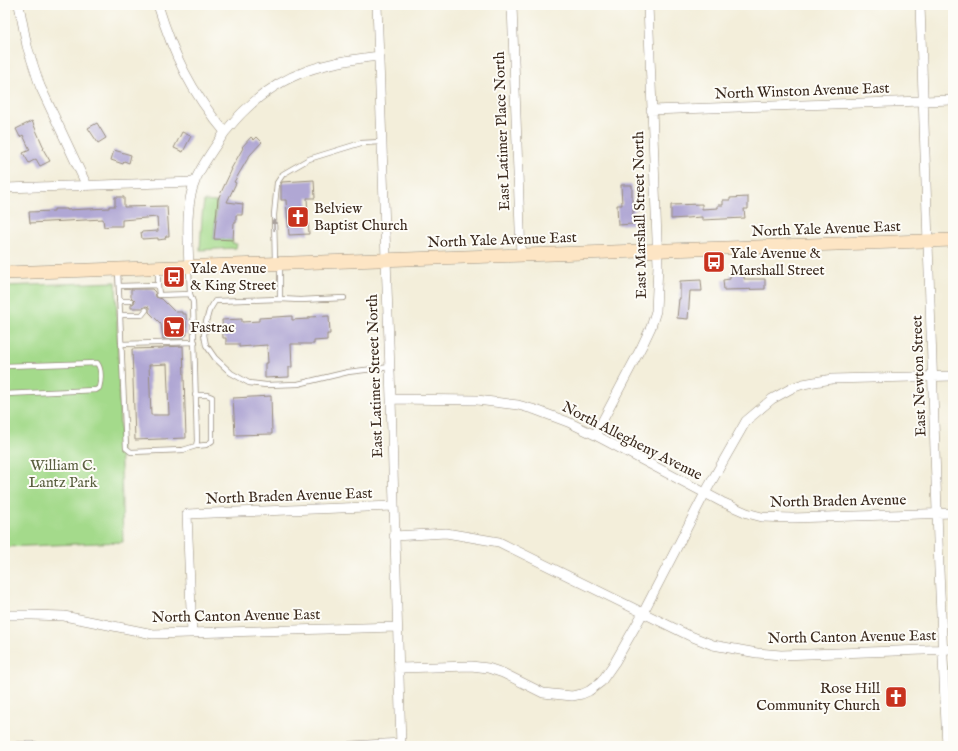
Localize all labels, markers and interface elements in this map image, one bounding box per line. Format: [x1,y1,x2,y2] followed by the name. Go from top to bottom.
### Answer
[490,51,514,211] street label: East Latimer Place North
[714,78,890,104] street label: North Winston Avenue East
[629,131,651,299] street label: East Marshall Street North
[314,199,408,235] place label: Belview Baptist Church
[285,204,311,230] church icon: Belview Baptist Church
[751,217,901,241] street label: North Yale Avenue East
[271,218,277,231] one-way arrow
[427,228,577,252] street label: North Yale Avenue East
[730,244,825,280] place label: Yale Avenue & Marshall Street
[701,249,727,275] bus stop icon: Yale Avenue & Marshall Street
[190,259,276,295] place label: Yale Avenue & King Street
[161,264,187,290] bus stop icon: Yale Avenue & King Street
[363,294,387,458] street label: East Latimer Street North
[161,314,187,340] supermarket icon: Fastrac
[907,315,931,437] street label: East Newton Street
[190,318,235,337] place label: Fastrac
[559,397,705,485] street label: North Allegheny Avenue
[29,456,98,492] park label: William C. Lantz Park
[205,484,373,508] street label: North Braden Avenue East
[770,490,906,512] street label: North Braden Avenue
[152,605,320,627] street label: North Canton Avenue East
[768,626,936,648] street label: North Canton Avenue East
[756,679,881,715] place label: Rose Hill Community Church
[883,684,909,710] church icon: Rose Hill Community Church

